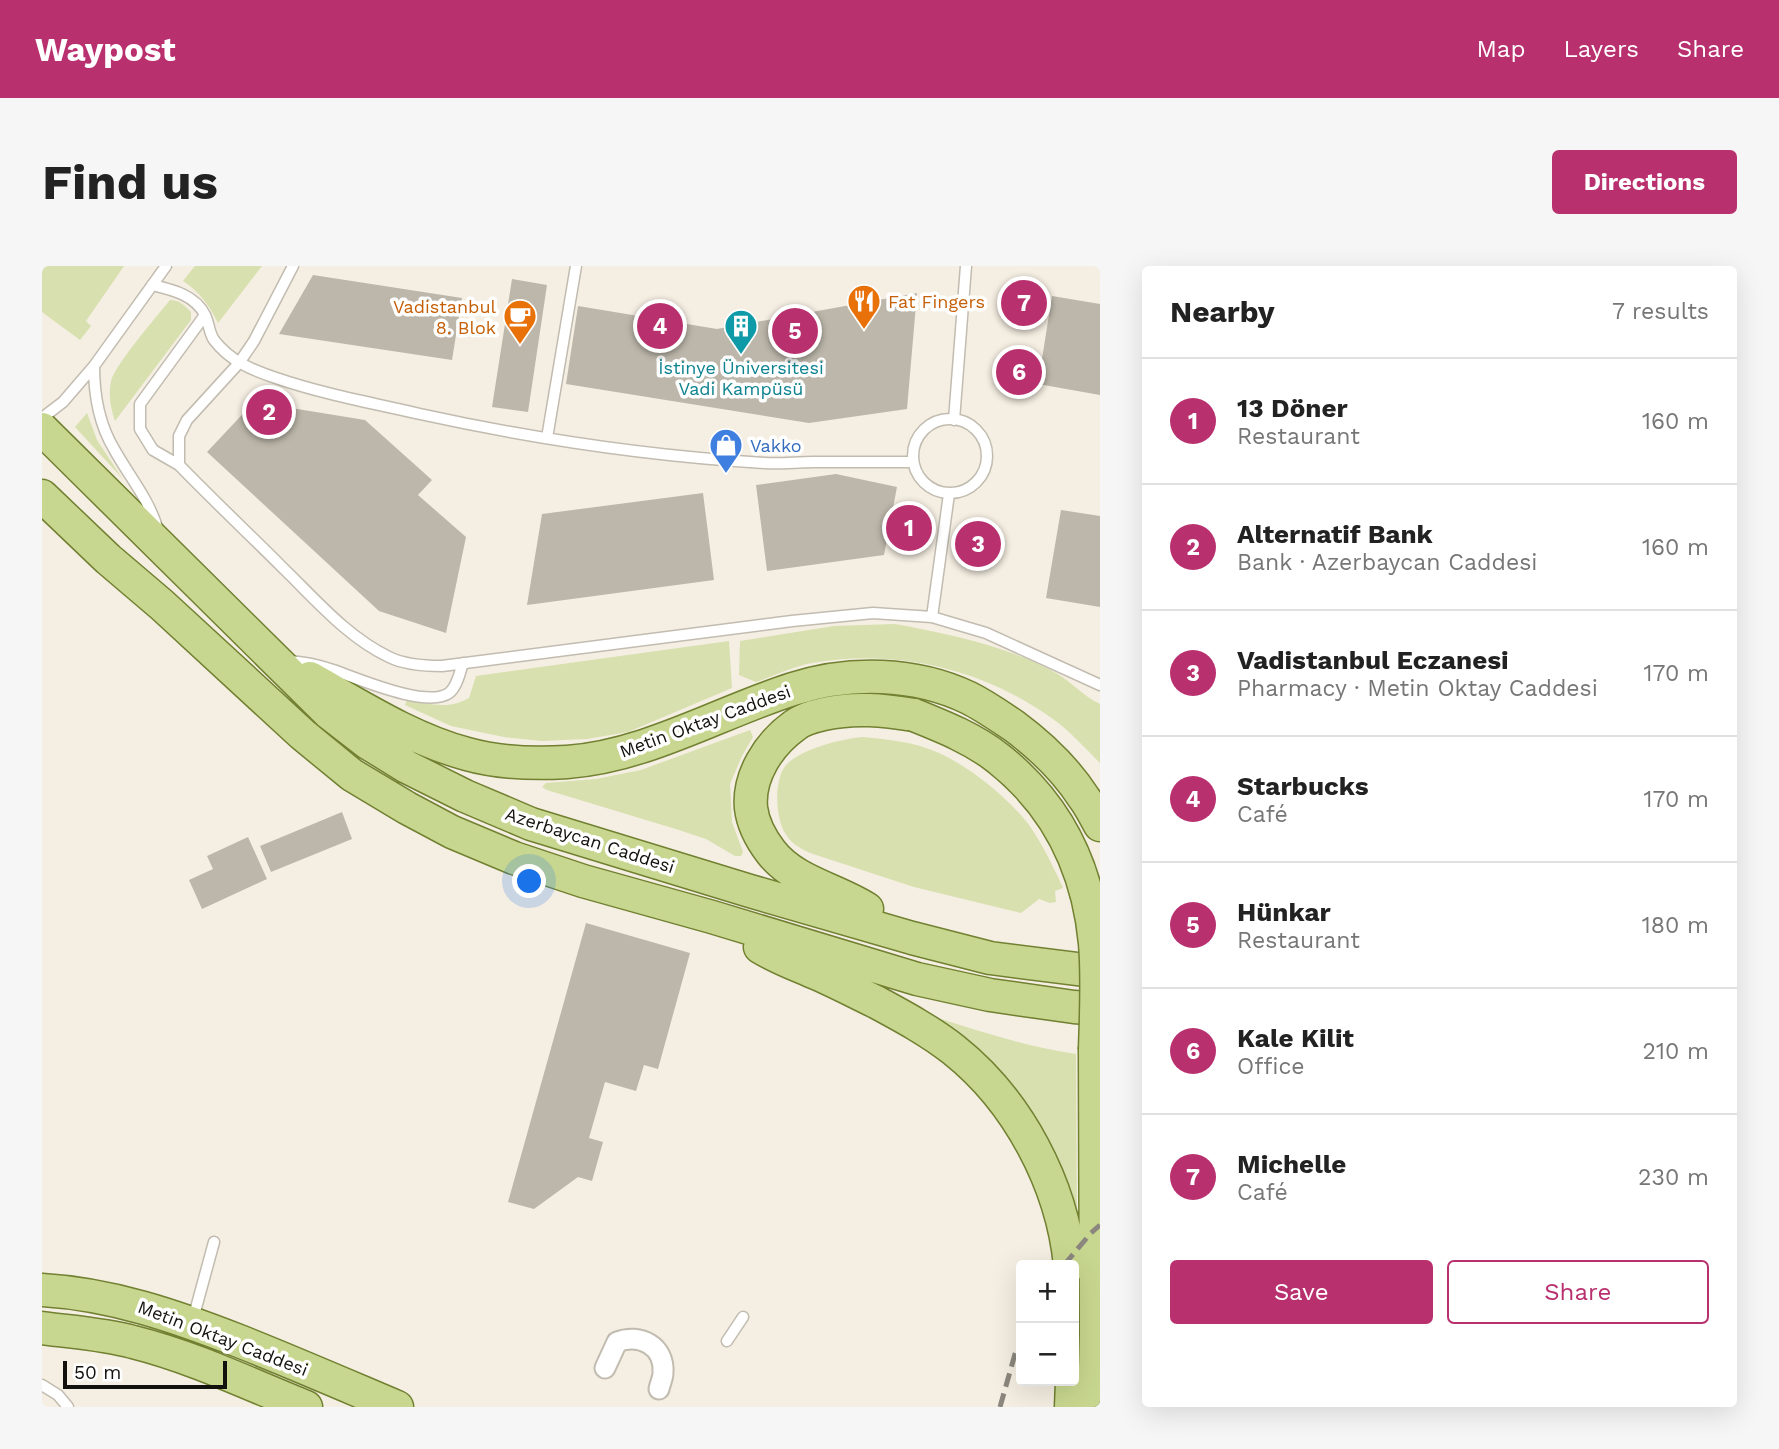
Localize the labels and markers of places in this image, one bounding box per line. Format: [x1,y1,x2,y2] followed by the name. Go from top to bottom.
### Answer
[1001,277,1047,329] pin: 7
[845,282,883,331] restaurant icon: Fat Fingers
[888,291,985,312] place label: Fat Fingers
[393,296,496,338] place label: Vadistanbul 8. Blok
[501,297,539,346] cafe icon: Vadistanbul 8. Blok
[637,300,683,352] pin: 4
[772,305,818,357] pin: 5
[722,307,760,356] building icon: İstinye Üniversitesi Vadi Kampüsü
[996,346,1042,398] pin: 6
[658,357,824,399] place label: İstinye Üniversitesi Vadi Kampüsü
[246,386,292,438] pin: 2
[707,426,745,475] shop icon: Vakko
[750,435,802,456] place label: Vakko
[886,502,932,554] pin: 1
[955,518,1001,570] pin: 3

